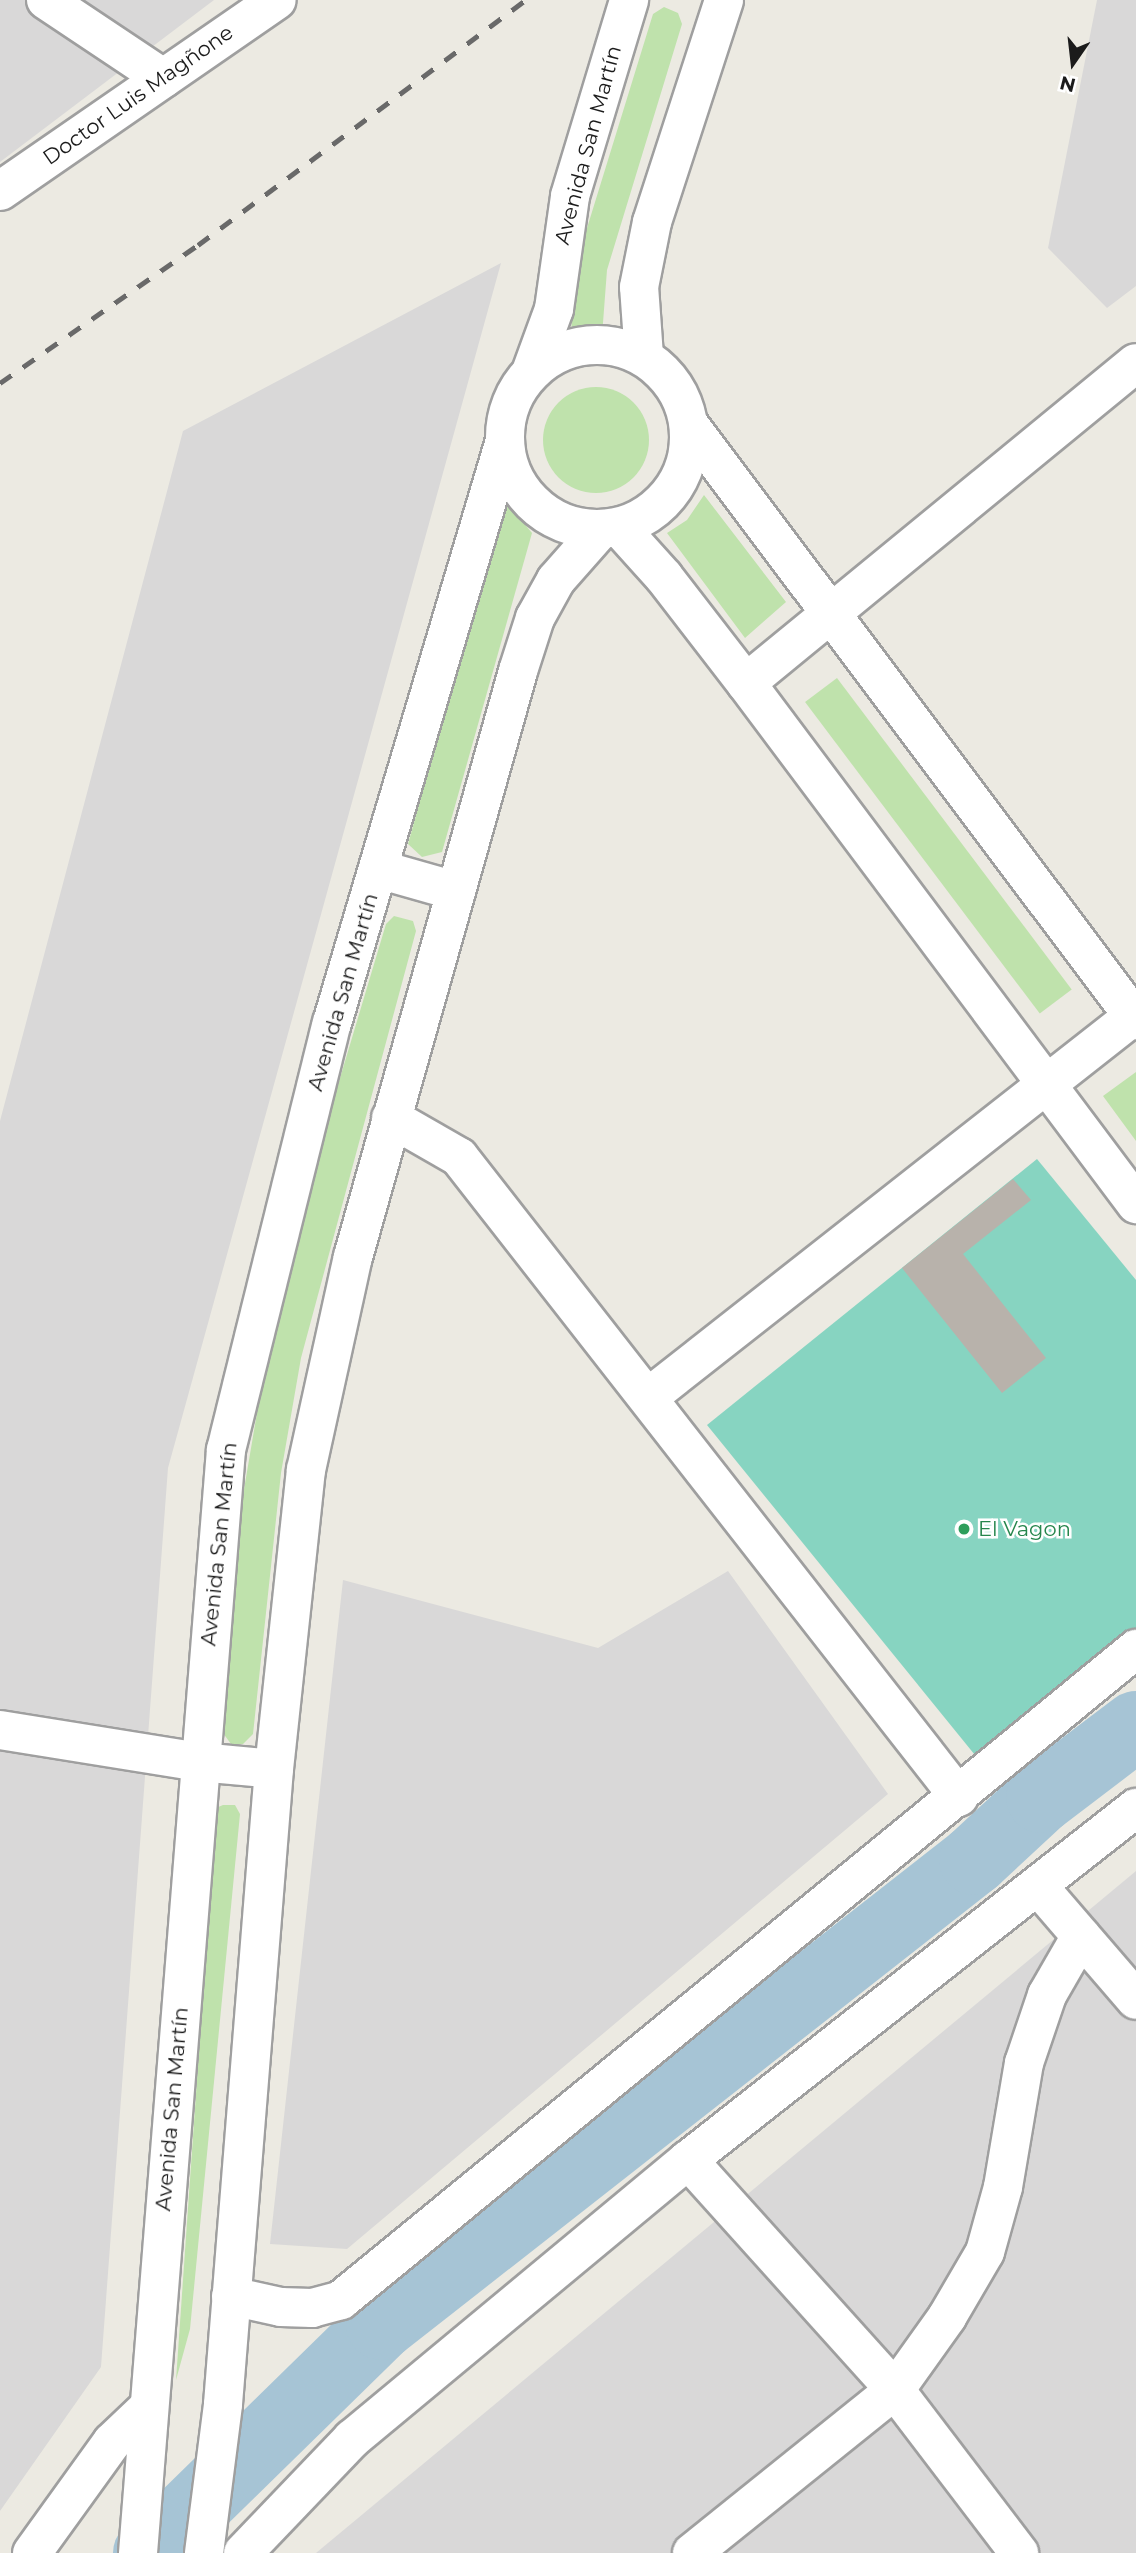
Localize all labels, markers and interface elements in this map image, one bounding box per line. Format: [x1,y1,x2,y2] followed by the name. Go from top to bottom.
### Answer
[38,20,238,170] street label: Doctor Luis Magñone
[1038,28,1108,98] north arrow
[549,43,627,247] street label: Avenida San Martín
[1058,71,1078,97] text: N
[303,890,383,1094] street label: Avenida San Martín
[196,1441,242,1647] street label: Avenida San Martín
[978,1516,1071,1542] place label: El Vagon
[956,1521,972,1537] marker: El Vagon
[151,2006,193,2212] street label: Avenida San Martín

